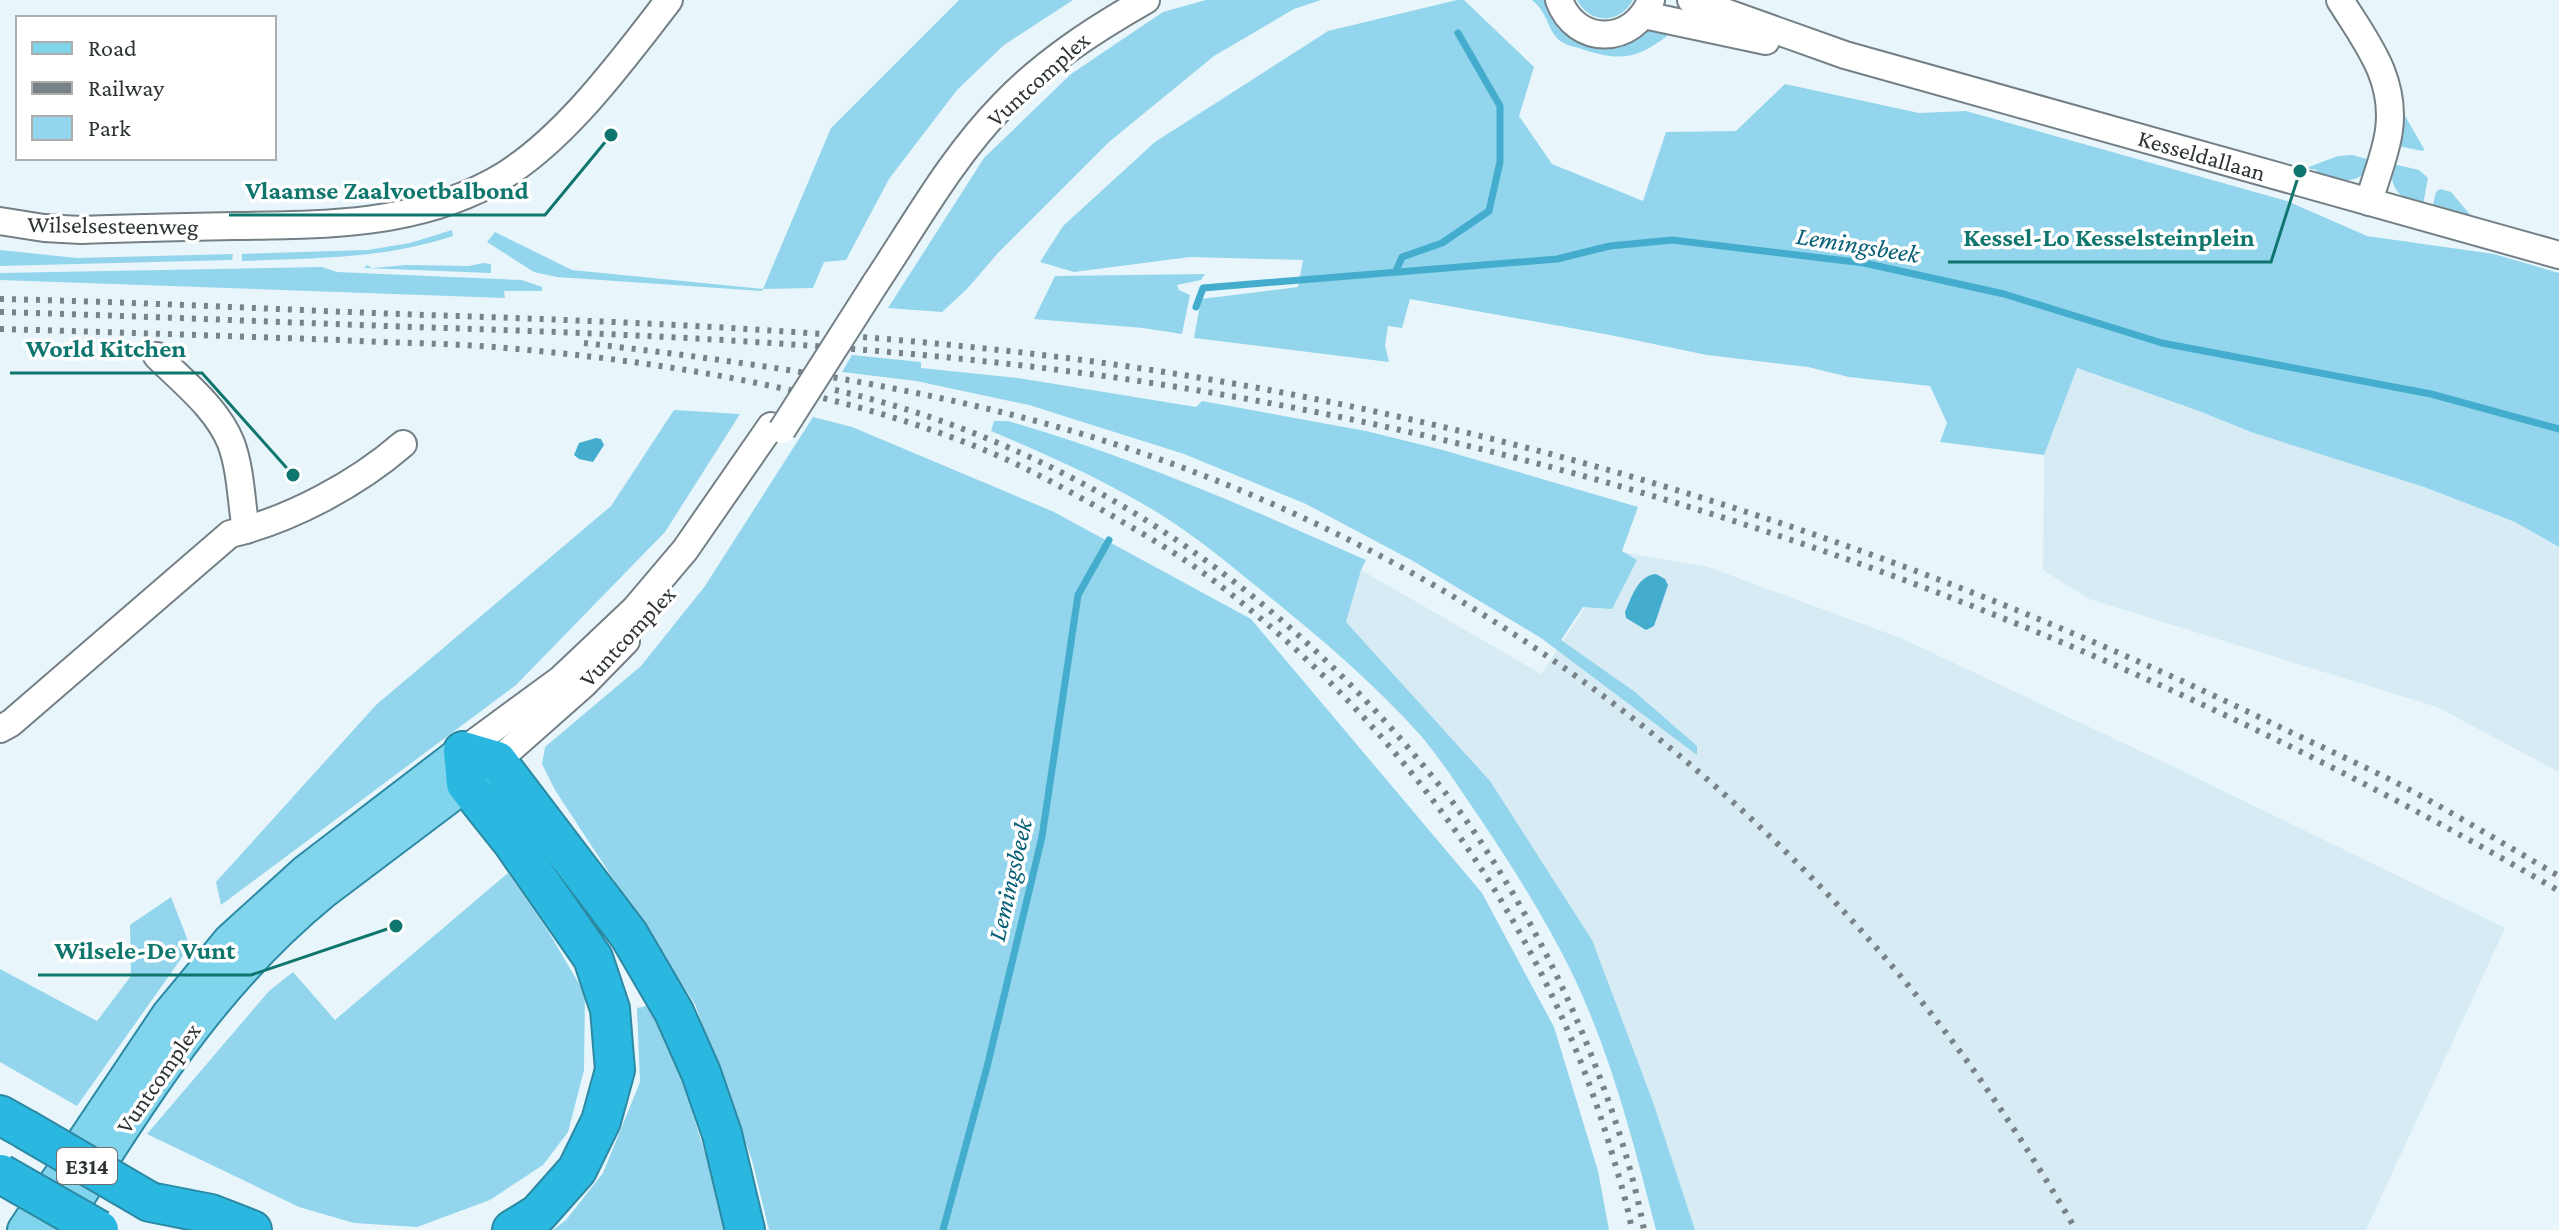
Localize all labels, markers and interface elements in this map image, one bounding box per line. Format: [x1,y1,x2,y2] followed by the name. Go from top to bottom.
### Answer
[16,16,276,160] legend
[981,26,1095,132] street label: Vuntcomplex
[88,34,137,61] text: Road
[88,74,165,101] text: Railway
[88,114,131,141] text: Park
[2135,124,2269,186] street label: Kesseldallaan
[229,165,545,215] callout: Vlaamse Zaalvoetbalbond
[244,176,529,205] text: Vlaamse Zaalvoetbalbond
[27,210,199,240] street label: Wilselsesteenweg
[1948,212,2271,262] callout: Kessel-Lo Kesselsteinplein
[1794,221,1923,269] water label: Lemingsbeek
[1963,223,2255,252] text: Kessel-Lo Kesselsteinplein
[10,323,202,373] callout: World Kitchen
[25,334,186,363] text: World Kitchen
[573,580,681,692] street label: Vuntcomplex
[982,815,1038,944] water label: Lemingsbeek
[38,925,251,975] callout: Wilsele-De Vunt
[53,936,236,965] text: Wilsele-De Vunt
[110,1018,206,1138] street label: Vuntcomplex
[57,1148,117,1184] road number: E314

